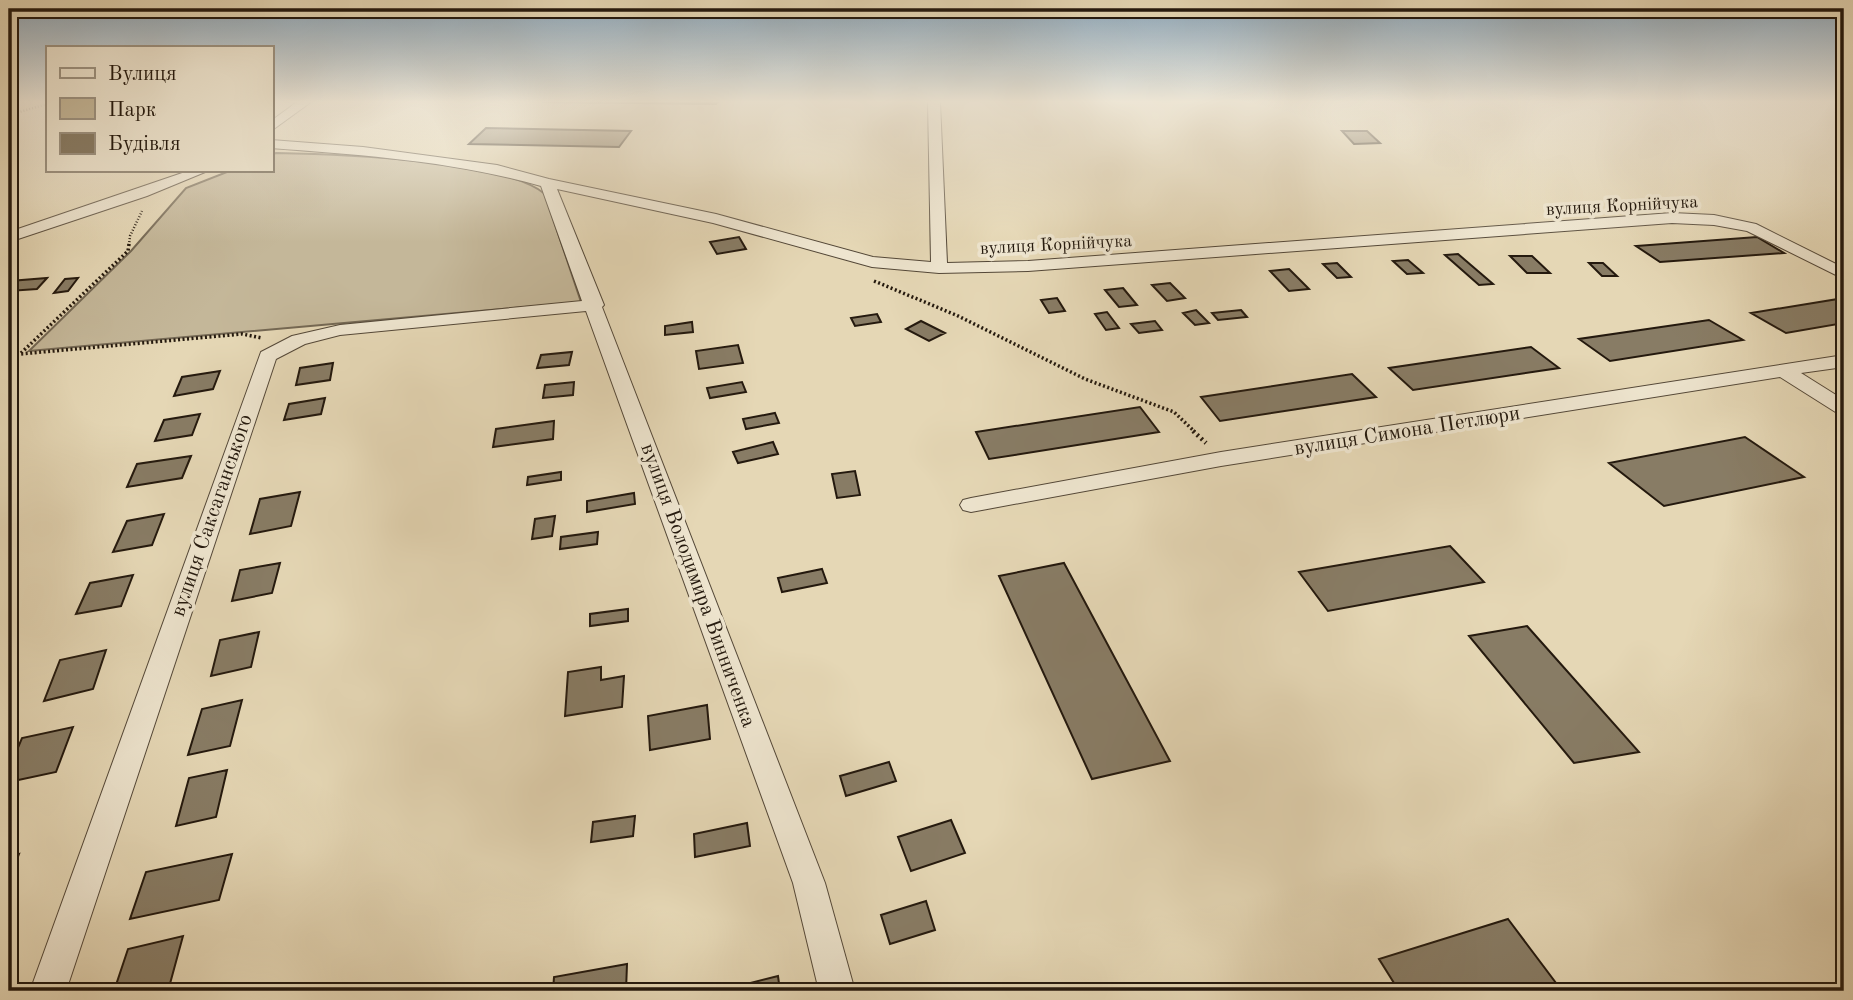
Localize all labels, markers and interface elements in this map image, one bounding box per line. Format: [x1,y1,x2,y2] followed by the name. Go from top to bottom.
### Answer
[46,46,273,172] legend
[108,64,177,85] text: Вулиця
[108,100,157,121] text: Парк
[108,134,181,155] text: Будівля
[1545,193,1699,219] street label: вулиця Корнійчука
[979,232,1133,258] street label: вулиця Корнійчука
[1293,403,1522,460] street label: вулиця Симона Петлюри
[168,412,257,619] street label: вулиця Саксаганського
[636,441,759,730] street label: вулиця Володимира Винниченка

